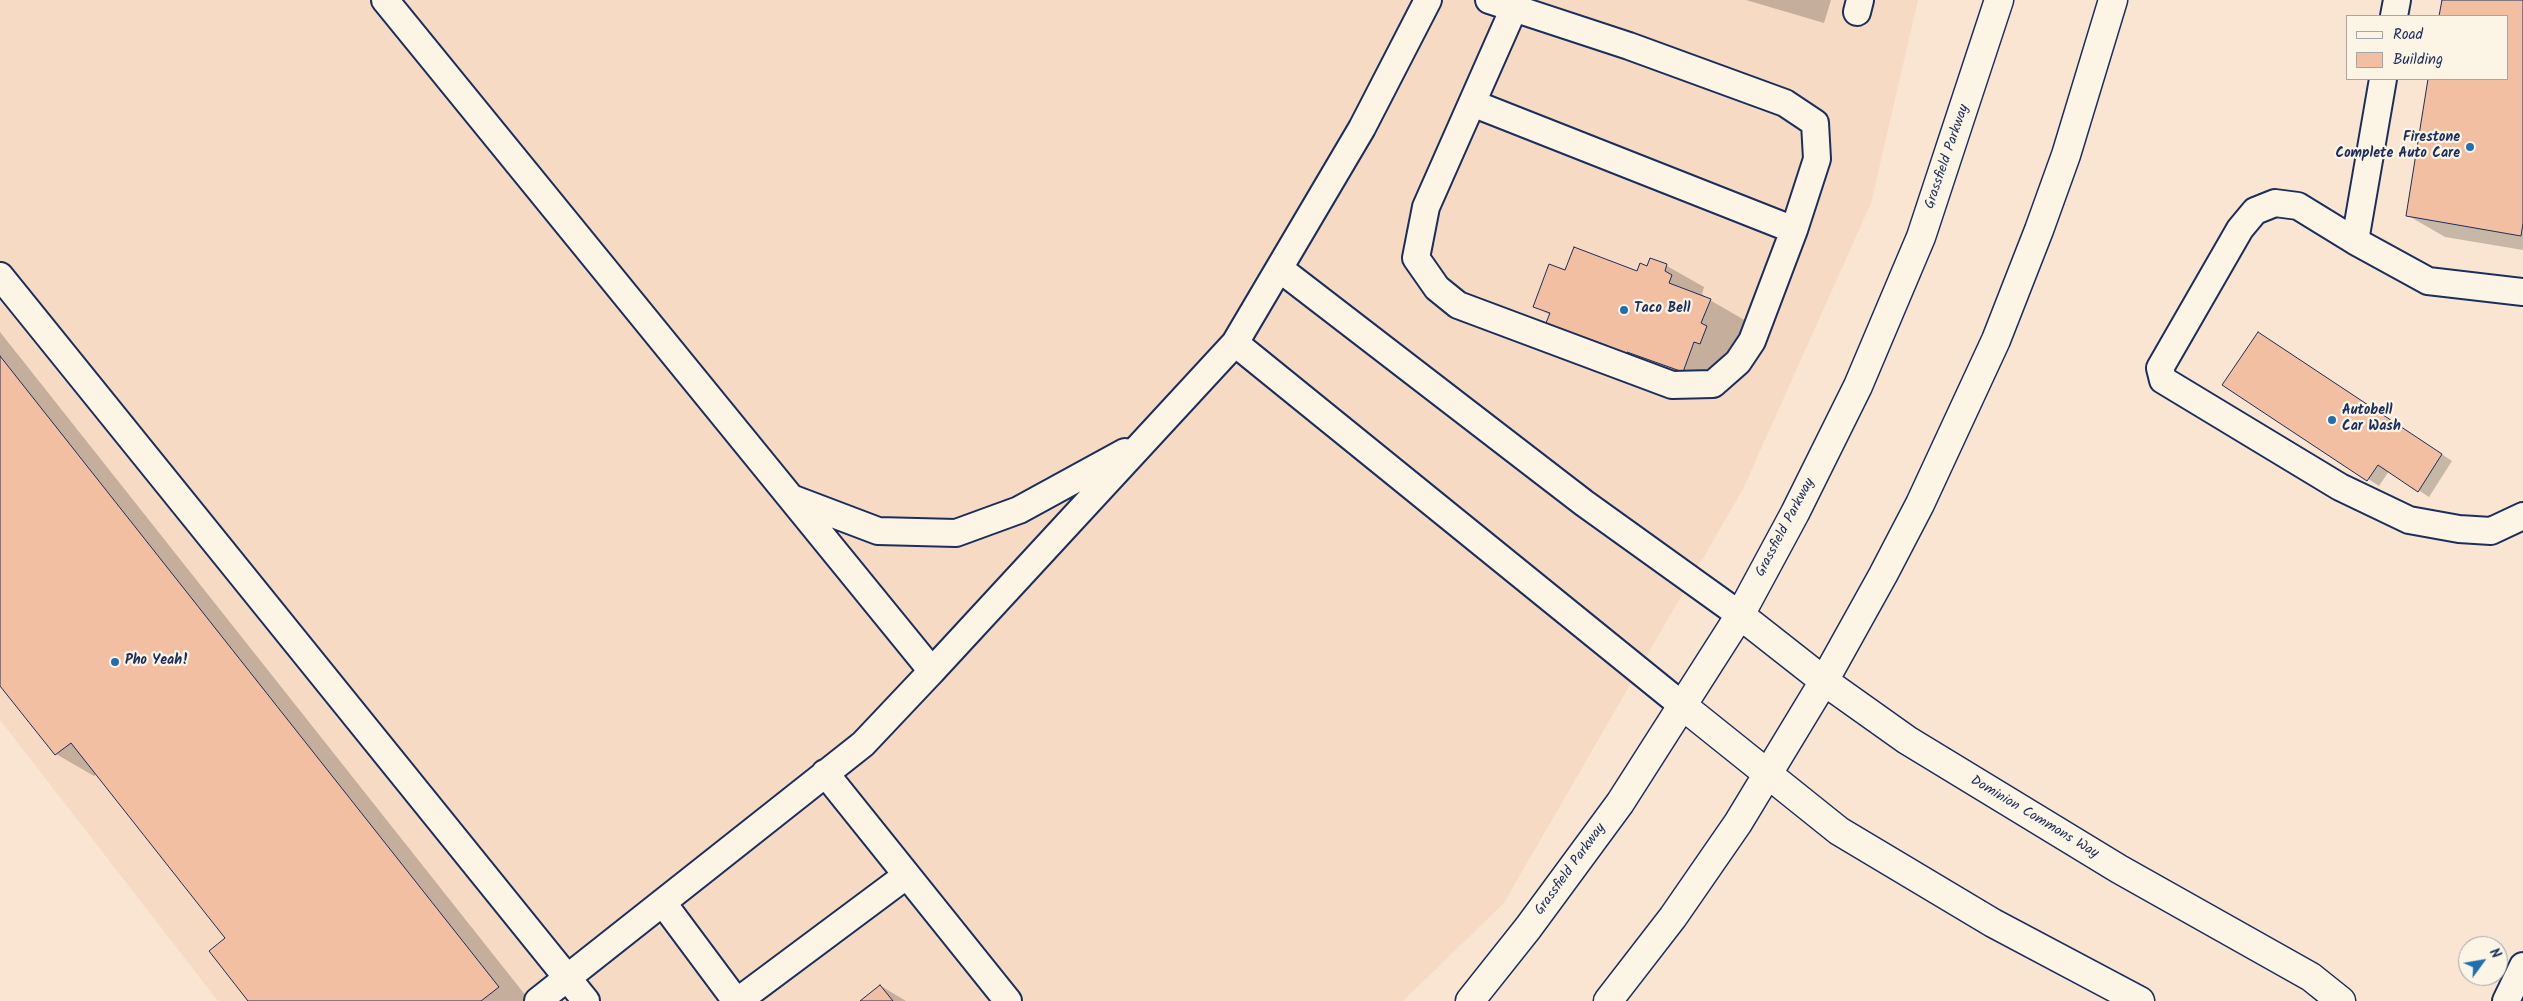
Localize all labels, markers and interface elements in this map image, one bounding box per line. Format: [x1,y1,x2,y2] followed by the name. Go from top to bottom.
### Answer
[2346,15,2508,80] legend
[2393,23,2423,47] text: Road
[2393,48,2443,72] text: Building
[1922,103,1974,211] street label: Grassfield Parkway
[2335,131,2460,164] place label: Firestone Complete Auto Care
[2464,141,2476,153] marker: Firestone Complete Auto Care
[1634,302,1690,318] place label: Taco Bell
[1618,304,1630,316] marker: Taco Bell
[2342,404,2401,437] place label: Autobell Car Wash
[2326,414,2338,426] marker: Autobell Car Wash
[1753,476,1819,580] street label: Grassfield Parkway
[125,654,189,670] place label: Pho Yeah!
[109,656,121,668] marker: Pho Yeah!
[1967,773,2101,863] street label: Dominion Commons Way
[1532,821,1610,919] street label: Grassfield Parkway
[2458,936,2508,986] north arrow
[2483,944,2507,963] text: N

